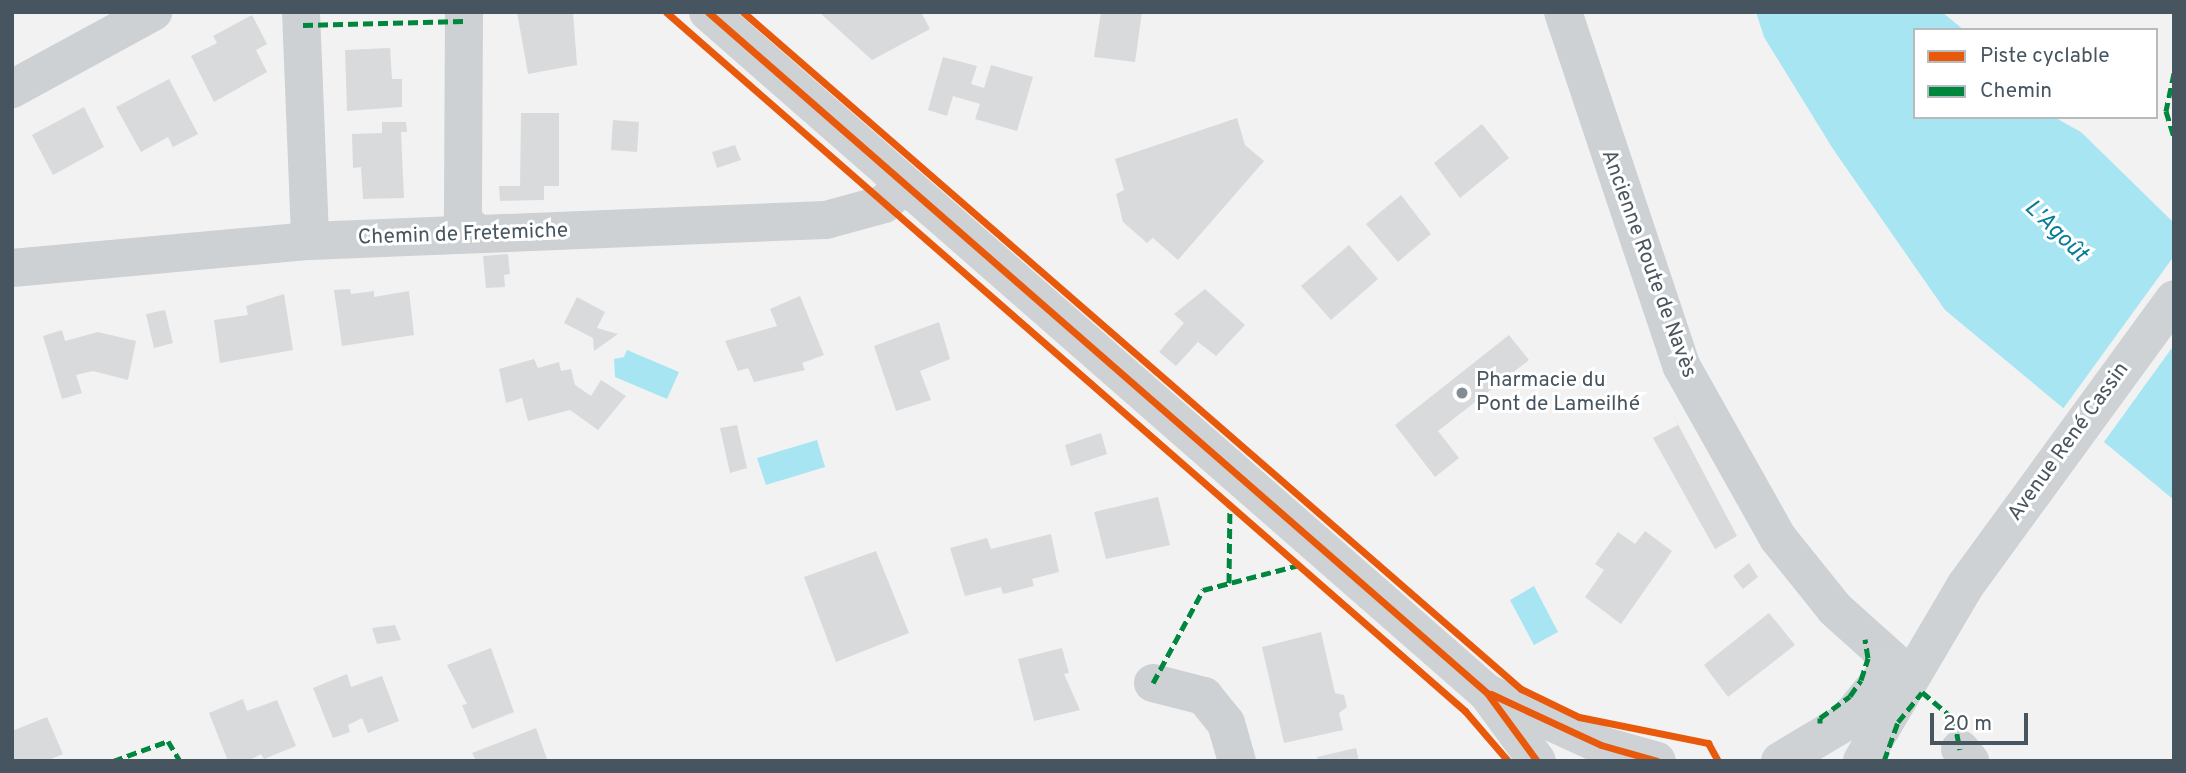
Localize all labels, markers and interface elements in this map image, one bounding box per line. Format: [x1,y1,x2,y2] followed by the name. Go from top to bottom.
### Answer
[1913,28,2158,119] legend
[1980,43,2110,70] text: Piste cyclable
[1980,78,2052,105] text: Chemin
[1595,147,1701,381] street label: Ancienne Route de Navès
[2018,195,2092,269] water label: L'Agoût
[357,219,569,251] street label: Chemin de Fretemiche
[2003,358,2135,526] street label: Avenue René Cassin
[1476,368,1640,418] place label: Pharmacie du Pont de Lameilhé
[1454,385,1470,401] marker: Pharmacie du Pont de Lameilhé
[1934,700,2032,744] scale bar
[1943,711,1992,738] text: 20 m

